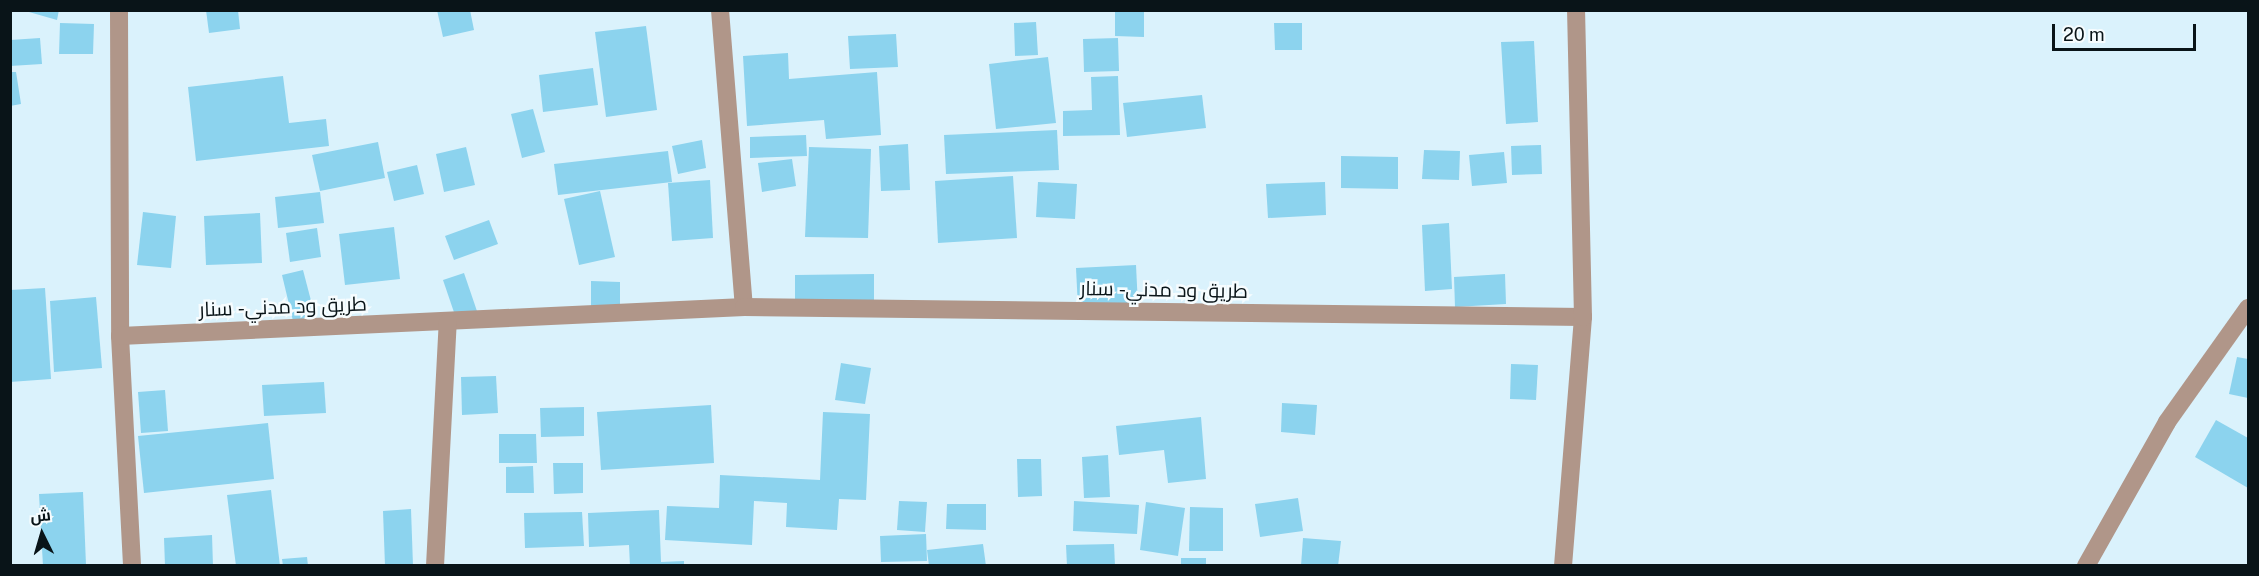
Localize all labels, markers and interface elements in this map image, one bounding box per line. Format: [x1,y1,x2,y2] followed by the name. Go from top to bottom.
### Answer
[2055,12,2199,50] scale bar
[2063,24,2105,45] text: 20 m
[1077,276,1251,304] street label: طريق ود مدني - سنار
[196,292,370,322] street label: طريق ود مدني - سنار
[12,504,72,564] north arrow
[29,505,51,526] text: ش

